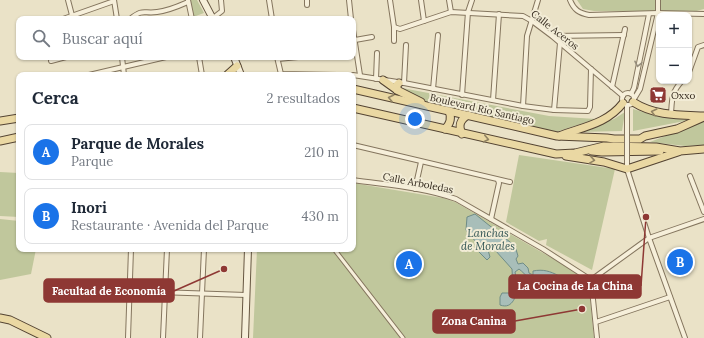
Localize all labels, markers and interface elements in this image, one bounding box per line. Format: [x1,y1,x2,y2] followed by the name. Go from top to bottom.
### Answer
[528,7,582,53] street label: Calle Aceros
[656,12,692,84] map controls
[656,12,692,48] button: +
[16,16,356,60] search box
[30,27,52,49] icon: search
[62,29,143,48] text: Buscar aquí
[656,48,692,84] button: −
[635,61,643,68] one-way arrow
[648,85,668,105] supermarket icon: Oxxo
[32,87,79,109] text: Cerca
[671,89,695,102] place label: Oxxo
[267,90,340,107] text: 2 resultados
[429,91,536,127] street label: Boulevard Río Santiago
[387,94,394,103] one-way arrow
[650,108,657,116] one-way arrow
[405,109,425,129] your location
[71,134,204,153] text: Parque de Morales
[483,135,490,143] one-way arrow
[42,144,50,161] text: A
[304,144,339,161] text: 210 m
[71,153,113,170] text: Parque
[589,155,595,164] one-way arrow
[382,170,455,196] street label: Calle Arboledas
[71,198,107,217] text: Inori
[42,208,50,225] text: B
[302,208,339,225] text: 430 m
[71,217,269,234] text: Restaurante · Avenida del Parque
[461,226,515,253] water label: Lanchas de Morales
[667,247,693,277] pin: B
[396,249,422,279] pin: A
[509,275,641,298] callout: La Cocina de La China
[44,279,174,302] callout: Facultad de Economía
[517,279,633,293] text: La Cocina de La China
[52,284,166,298] text: Facultad de Economía
[433,310,515,333] callout: Zona Canina
[441,314,507,328] text: Zona Canina

